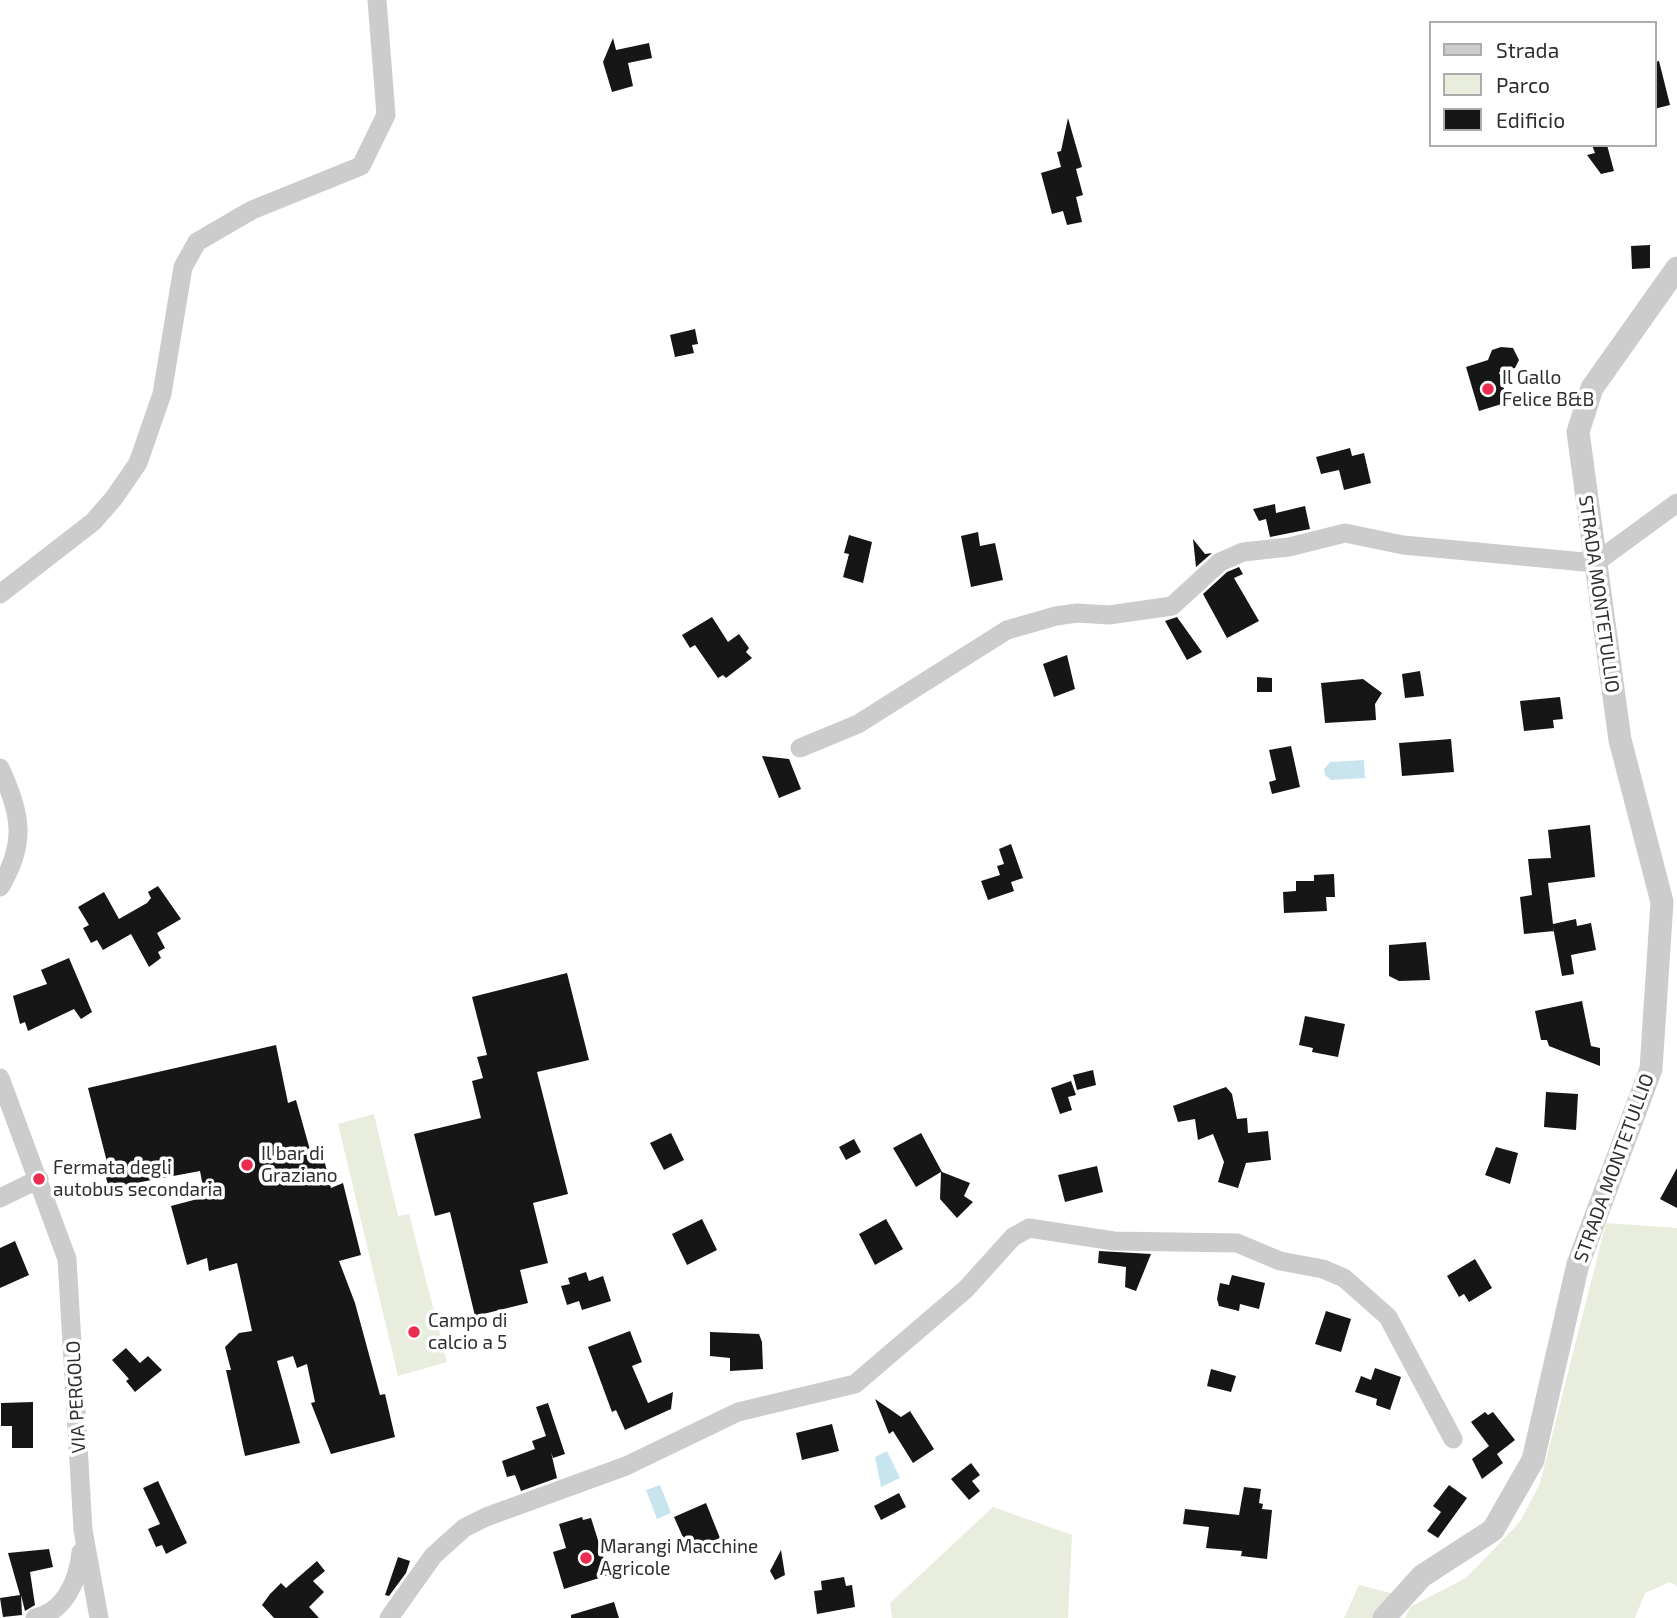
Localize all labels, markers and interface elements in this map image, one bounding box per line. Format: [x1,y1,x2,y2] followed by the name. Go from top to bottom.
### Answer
[1428,21,1656,147] legend
[1496,37,1559,62] text: Strada
[1496,72,1550,97] text: Parco
[1496,107,1565,132] text: Edificio
[1502,367,1594,411] place label: Il Gallo Felice B&B
[1480,381,1496,397] marker: Il Gallo Felice B&B
[1574,494,1624,694] street label: STRADA MONTETULLIO
[1569,1071,1659,1265] street label: STRADA MONTETULLIO
[261,1143,338,1187] place label: Il bar di Graziano
[53,1157,223,1201] place label: Fermata degli autobus secondaria
[239,1157,255,1173] marker: Il bar di Graziano
[31,1171,47,1187] marker: Fermata degli autobus secondaria
[428,1310,508,1354] place label: Campo di calcio a 5
[406,1324,422,1340] marker: Campo di calcio a 5
[62,1340,90,1454] street label: VIA PERGOLO
[600,1536,758,1580] place label: Marangi Macchine Agricole
[578,1550,594,1566] marker: Marangi Macchine Agricole

